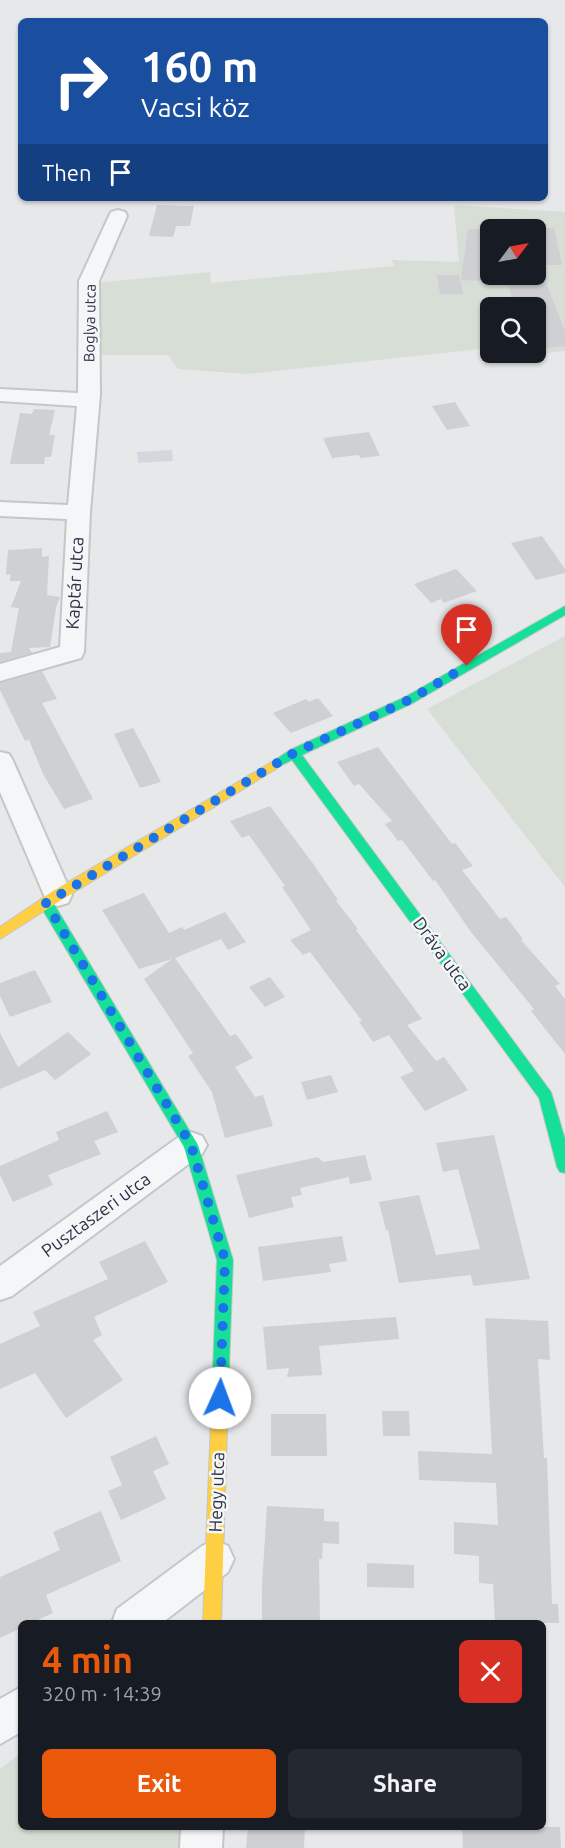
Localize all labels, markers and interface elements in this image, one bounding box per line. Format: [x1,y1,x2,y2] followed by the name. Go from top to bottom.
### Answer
[42,42,120,120] icon: right
[141,43,258,90] text: 160 m
[141,92,250,122] text: Vacsi köz
[104,156,137,189] icon: arrive
[42,160,92,185] text: Then
[480,219,546,285] north arrow
[480,219,546,363] map controls
[80,284,99,362] street label: Boglya utca
[480,297,546,363] button: search
[62,536,86,630] street label: Kaptár utca
[441,604,492,666] pin
[450,613,483,646] icon: arrive
[410,913,476,994] street label: Dráva utca
[37,1168,154,1260] street label: Pusztaszeri utca
[188,1366,252,1430] position arrow
[205,1451,227,1533] street label: Hegy utca
[42,1639,133,1680] text: 4 min
[459,1640,522,1703] button: close
[42,1682,162,1705] text: 320 m · 14:39
[42,1749,276,1818] button: Exit
[288,1749,522,1818] button: Share

